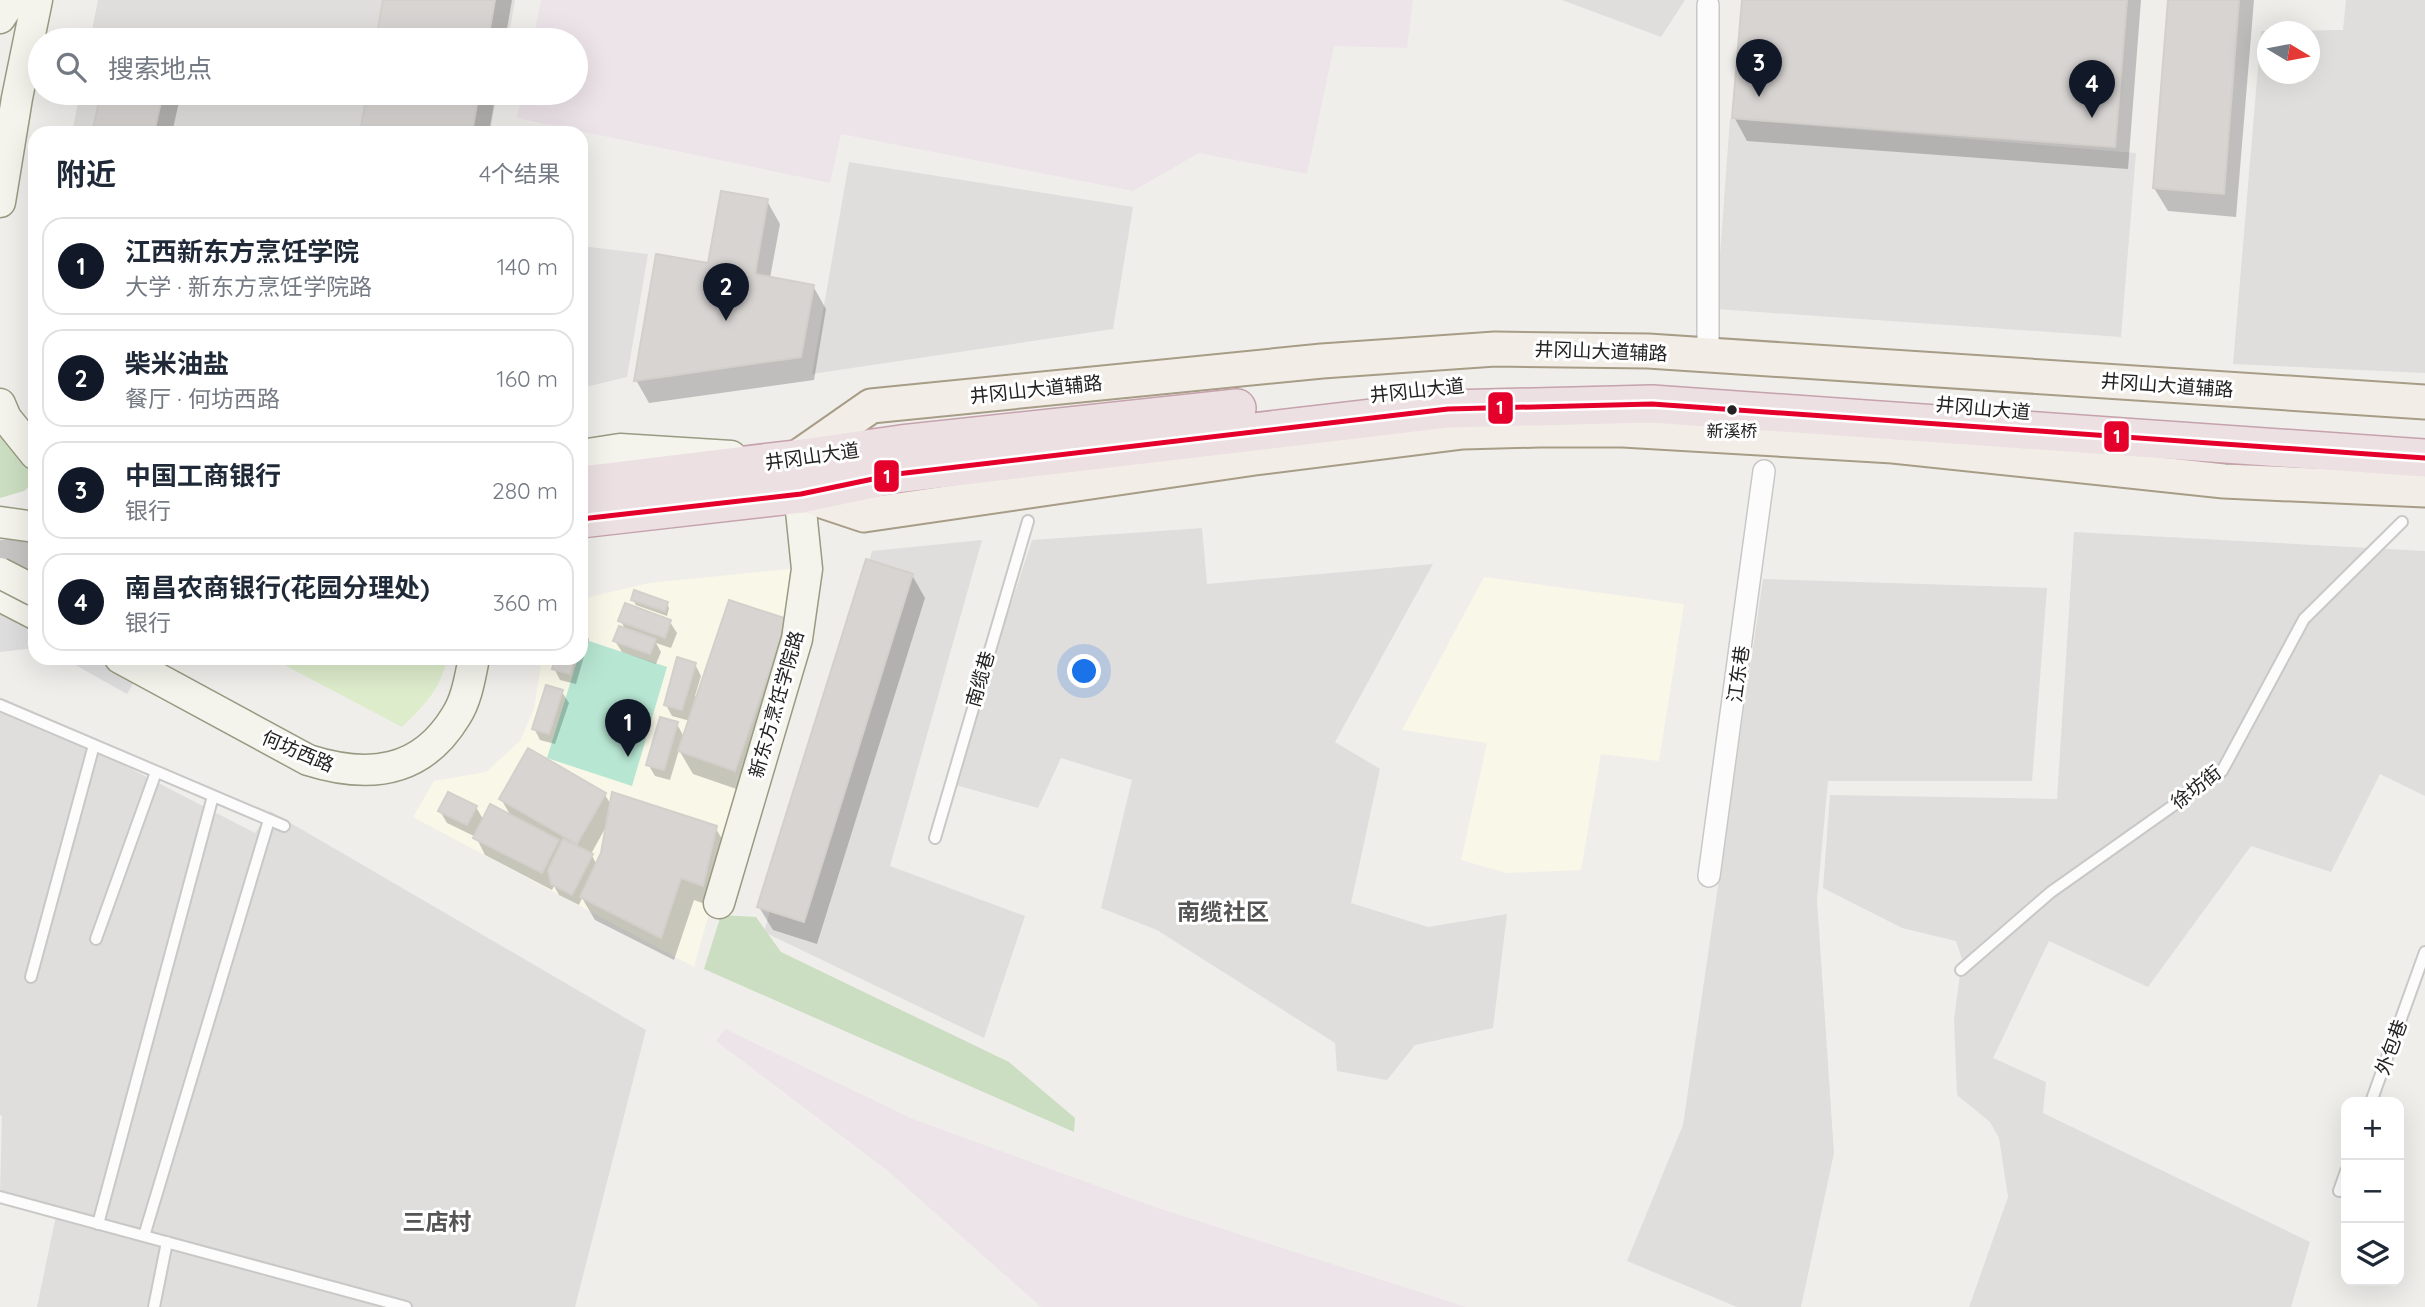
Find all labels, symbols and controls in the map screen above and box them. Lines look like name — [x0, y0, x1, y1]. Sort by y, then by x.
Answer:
north arrow — [2257, 21, 2320, 84]
search box — [28, 28, 588, 105]
pin: 3 — [1736, 39, 1782, 97]
icon: search — [52, 48, 90, 86]
text: 搜索地点 — [108, 52, 212, 85]
pin: 4 — [2069, 60, 2115, 118]
text: 附近 — [56, 155, 116, 193]
text: 4个结果 — [479, 159, 560, 188]
text: 江西新东方烹饪学院 — [125, 235, 359, 268]
text: 1 — [77, 252, 85, 281]
text: 140 m — [497, 252, 558, 281]
pin: 2 — [703, 263, 749, 321]
text: 大学 · 新东方烹饪学院路 — [125, 272, 372, 301]
street label: 井冈山大道辅路 — [1534, 337, 1668, 365]
text: 柴米油盐 — [125, 347, 229, 380]
text: 2 — [74, 364, 88, 393]
text: 160 m — [496, 364, 558, 393]
street label: 井冈山大道辅路 — [2100, 368, 2234, 402]
street label: 井冈山大道辅路 — [969, 370, 1103, 408]
street label: 井冈山大道 — [1368, 373, 1466, 407]
text: 餐厅 · 何坊西路 — [125, 384, 280, 413]
line badge: 1 — [1487, 391, 1514, 425]
street label: 井冈山大道 — [1935, 392, 2031, 424]
text: 1 — [1496, 395, 1504, 419]
marker: 新溪桥 — [1725, 403, 1739, 417]
place label: 新溪桥 — [1707, 420, 1758, 441]
line badge: 1 — [2103, 420, 2130, 453]
text: 1 — [2113, 424, 2121, 448]
street label: 井冈山大道 — [763, 438, 861, 474]
text: 中国工商银行 — [125, 459, 281, 492]
line badge: 1 — [873, 459, 900, 493]
text: 1 — [883, 464, 891, 488]
text: 3 — [75, 476, 87, 505]
text: 280 m — [492, 476, 558, 505]
text: 银行 — [125, 496, 171, 525]
text: 南昌农商银行(花园分理处) — [125, 571, 430, 604]
text: 4 — [74, 588, 88, 617]
text: 360 m — [493, 588, 558, 617]
text: 银行 — [125, 608, 171, 637]
street label: 新东方烹饪学院路 — [744, 628, 808, 780]
street label: 江东巷 — [1722, 644, 1754, 704]
street label: 南缆巷 — [961, 648, 999, 710]
your location — [1067, 654, 1101, 688]
pin: 1 — [605, 699, 651, 757]
street label: 何坊西路 — [258, 725, 338, 777]
street label: 徐坊街 — [2166, 760, 2226, 814]
district label: 南缆社区 — [1177, 897, 1269, 926]
street label: 外包巷 — [2370, 1016, 2412, 1078]
map controls — [2341, 1097, 2404, 1286]
button: + — [2341, 1097, 2404, 1160]
button: − — [2341, 1160, 2404, 1223]
district label: 三店村 — [403, 1207, 472, 1236]
button: layers — [2341, 1223, 2404, 1286]

